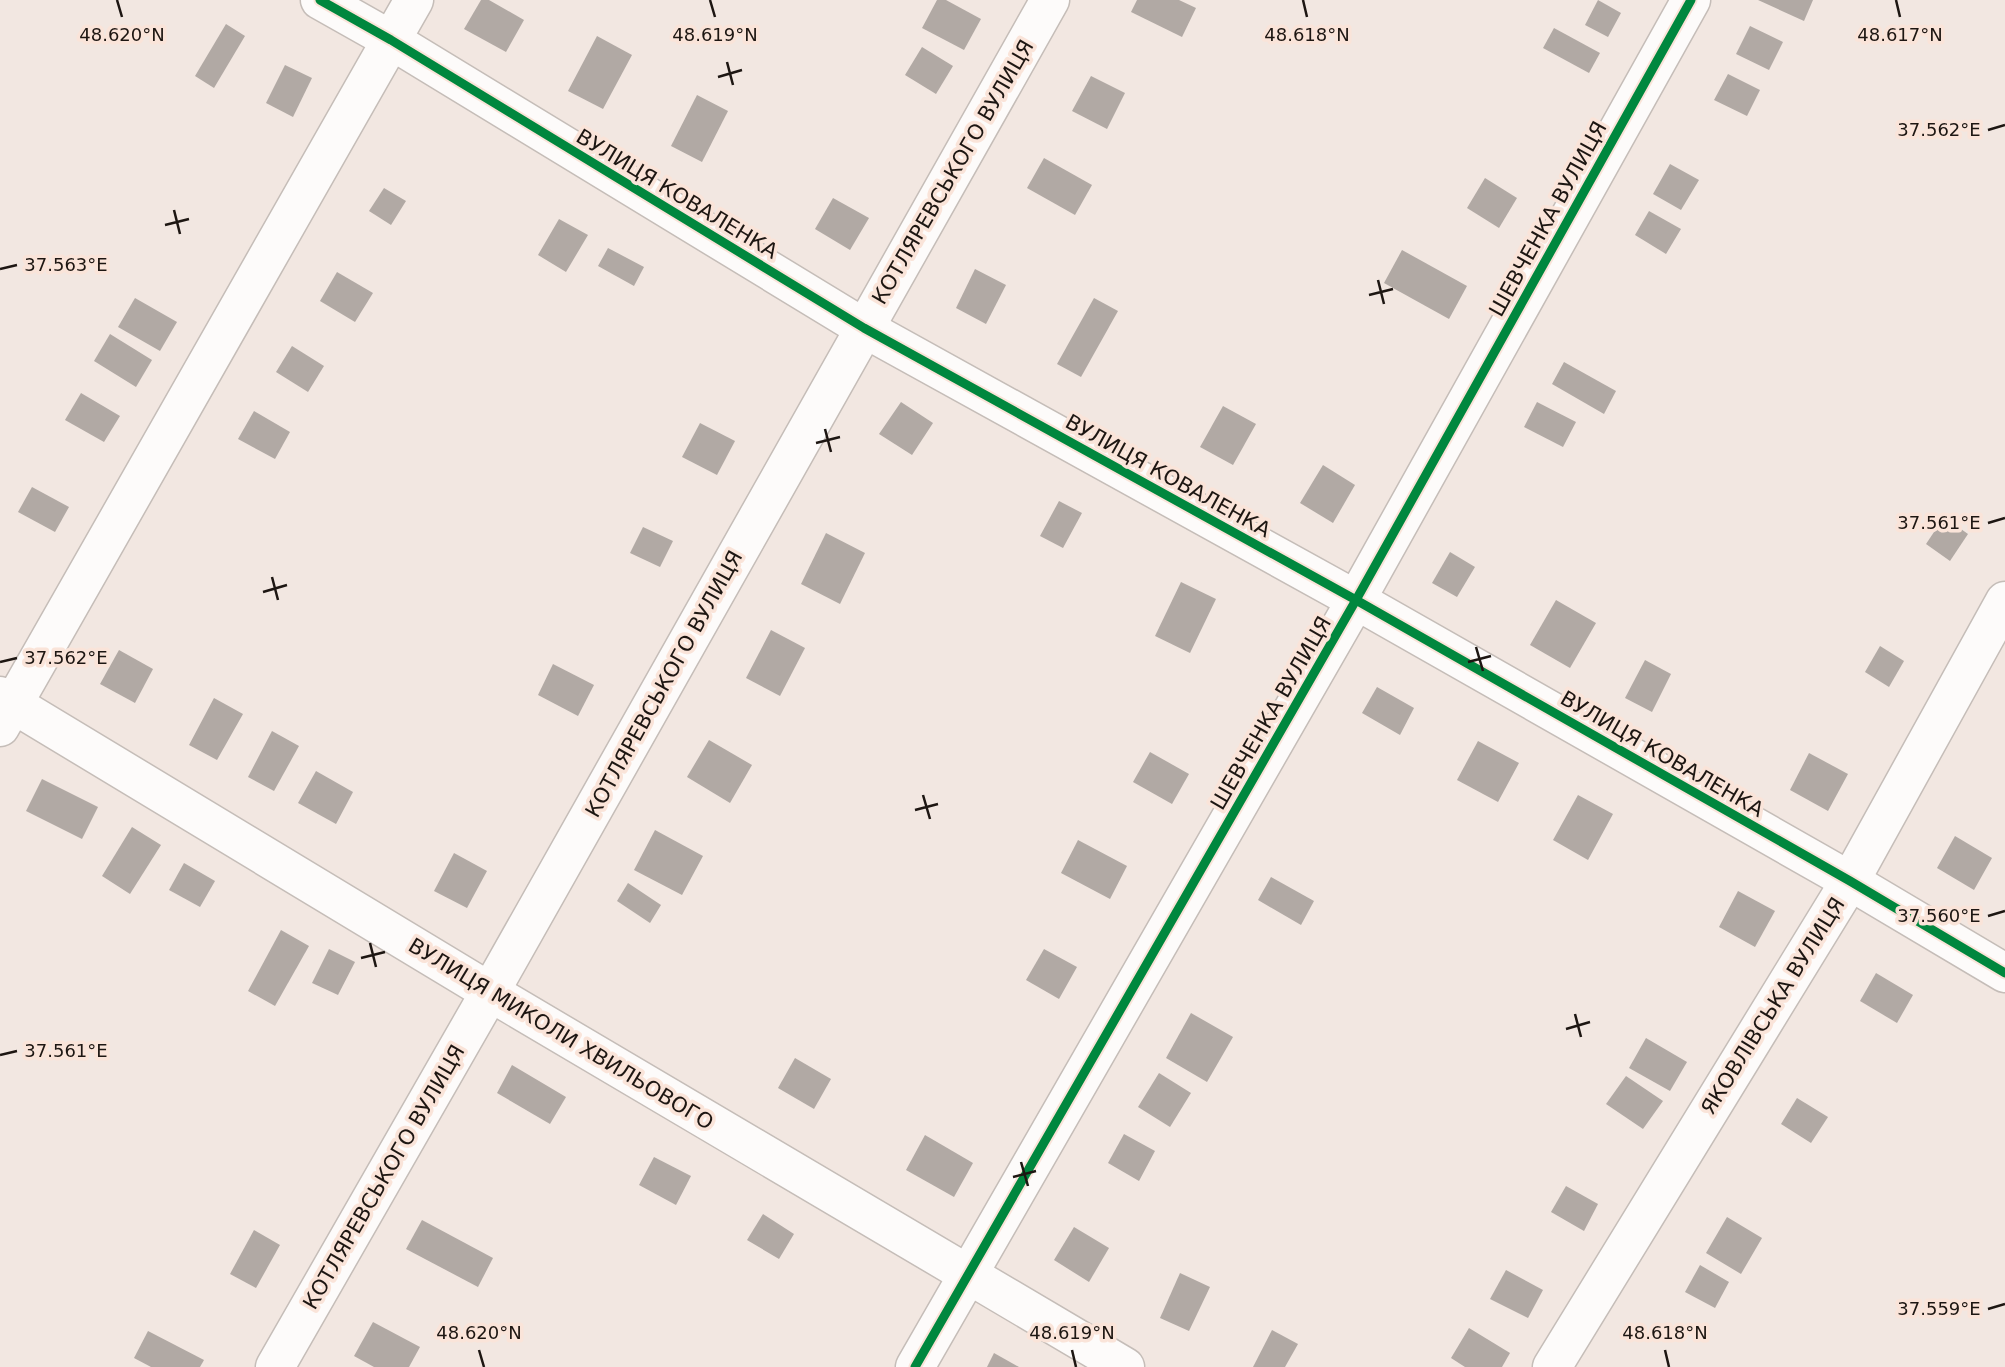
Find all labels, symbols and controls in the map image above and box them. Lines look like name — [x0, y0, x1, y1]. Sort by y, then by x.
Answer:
text: 48.620°N — [79, 24, 165, 45]
text: 48.619°N — [672, 24, 758, 45]
text: 48.618°N — [1264, 24, 1350, 45]
text: 48.617°N — [1857, 24, 1943, 45]
street label: КОТЛЯРЕВСЬКОГО ВУЛИЦЯ — [867, 36, 1039, 308]
street label: ШЕВЧЕНКА ВУЛИЦЯ — [1484, 117, 1612, 321]
text: 37.562°E — [1897, 119, 1981, 140]
street label: ВУЛИЦЯ КОВАЛЕНКА — [572, 124, 783, 264]
text: 37.563°E — [24, 254, 108, 275]
street label: ВУЛИЦЯ КОВАЛЕНКА — [1061, 410, 1275, 543]
text: 37.561°E — [1897, 512, 1981, 533]
street label: КОТЛЯРЕВСЬКОГО ВУЛИЦЯ — [581, 547, 747, 821]
street label: ШЕВЧЕНКА ВУЛИЦЯ — [1206, 612, 1336, 814]
text: 37.562°E — [24, 647, 108, 668]
street label: ВУЛИЦЯ КОВАЛЕНКА — [1556, 686, 1768, 822]
street label: ЯКОВЛІВСЬКА ВУЛИЦЯ — [1696, 893, 1850, 1119]
text: 37.560°E — [1897, 905, 1981, 926]
street label: ВУЛИЦЯ МИКОЛИ ХВИЛЬОВОГО — [404, 933, 718, 1135]
text: 37.561°E — [24, 1040, 108, 1061]
street label: КОТЛЯРЕВСЬКОГО ВУЛИЦЯ — [298, 1041, 470, 1313]
text: 37.559°E — [1897, 1298, 1981, 1319]
text: 48.620°N — [436, 1322, 522, 1343]
text: 48.619°N — [1029, 1322, 1115, 1343]
text: 48.618°N — [1622, 1322, 1708, 1343]

